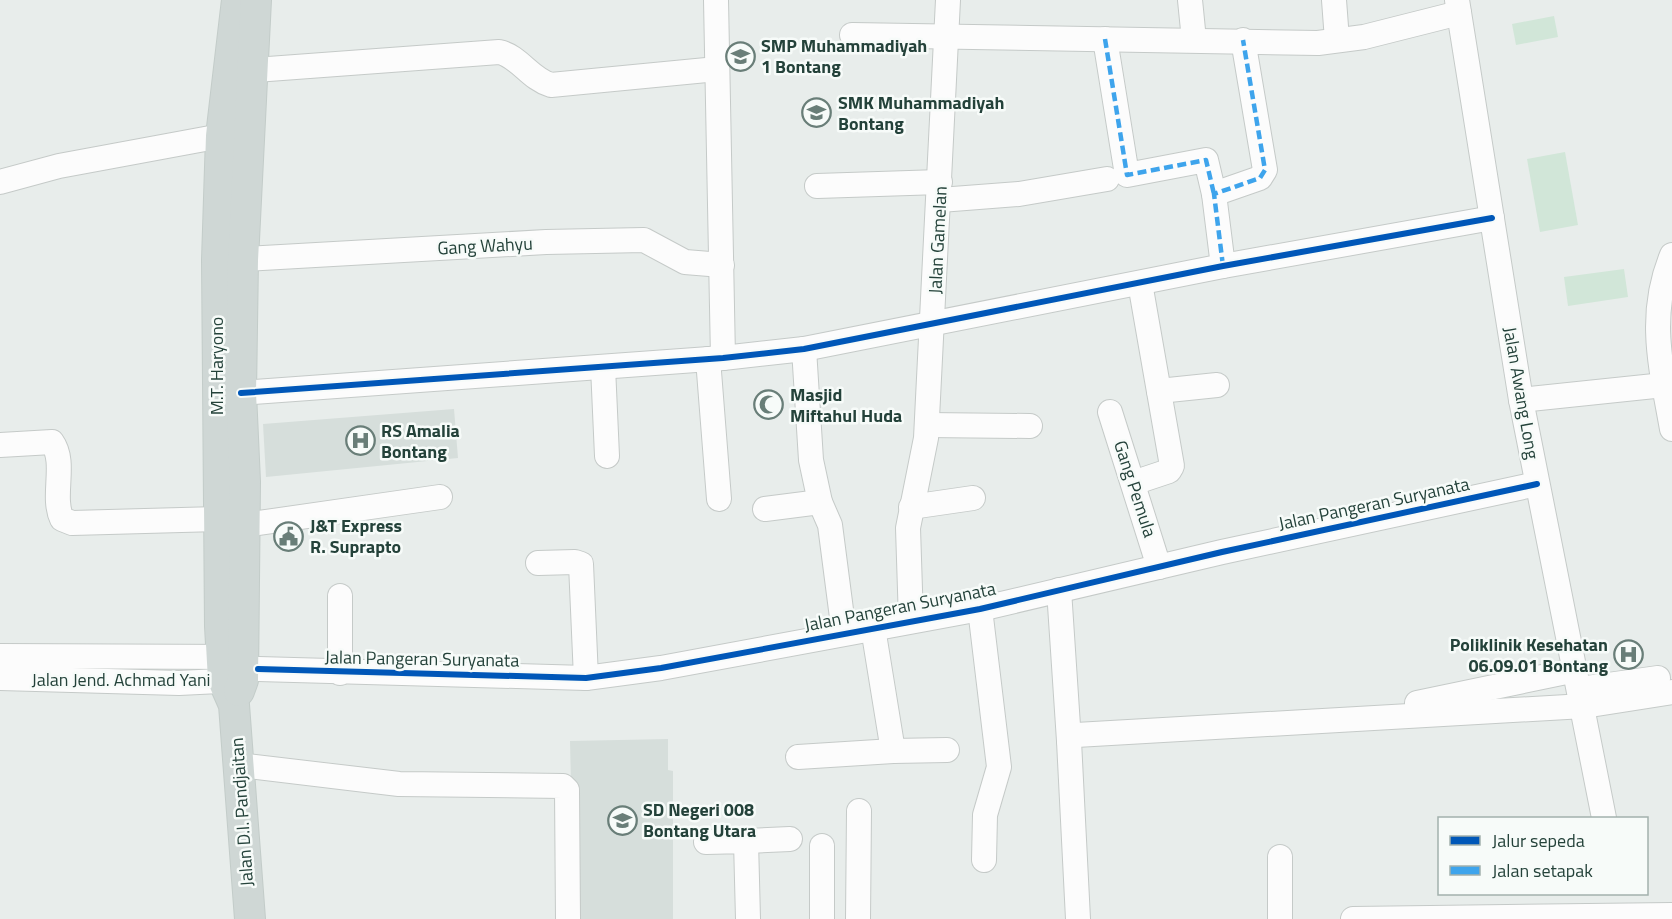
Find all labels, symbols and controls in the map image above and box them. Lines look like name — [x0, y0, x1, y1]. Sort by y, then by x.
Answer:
place label: SMP Muhammadiyah 1 Bontang — [761, 32, 927, 80]
school or university icon: SMP Muhammadiyah 1 Bontang — [724, 40, 756, 72]
place label: SMK Muhammadiyah Bontang — [838, 89, 1004, 137]
school or university icon: SMK Muhammadiyah Bontang — [801, 97, 833, 129]
street label: Jalan Gamelan — [921, 185, 954, 295]
street label: Gang Wahyu — [437, 230, 533, 261]
street label: M.T. Haryono — [203, 317, 230, 415]
street label: Jalan Awang Long — [1497, 325, 1546, 461]
place label: Masjid Miftahul Huda — [790, 381, 902, 429]
mosque icon: Masjid Miftahul Huda — [753, 389, 785, 421]
place label: RS Amalia Bontang — [381, 417, 460, 465]
hospital icon: RS Amalia Bontang — [344, 425, 376, 457]
street label: Gang Pemula — [1107, 437, 1164, 541]
street label: Jalan Pangeran Suryanata — [1276, 470, 1472, 537]
place label: J&T Express R. Suprapto — [310, 512, 402, 560]
public building icon: J&T Express R. Suprapto — [273, 520, 305, 552]
street label: Jalan Pangeran Suryanata — [802, 575, 998, 638]
place label: Poliklinik Kesehatan 06.09.01 Bontang — [1450, 631, 1608, 679]
hospital icon: Poliklinik Kesehatan 06.09.01 Bontang — [1613, 639, 1645, 671]
street label: Jalan Pangeran Suryanata — [324, 643, 520, 674]
street label: Jalan Jend. Achmad Yani — [31, 666, 211, 693]
street label: Jalan D.I. Pandjaitan — [223, 737, 260, 887]
place label: SD Negeri 008 Bontang Utara — [643, 796, 756, 844]
school or university icon: SD Negeri 008 Bontang Utara — [606, 804, 638, 836]
legend — [1438, 817, 1648, 895]
text: Jalur sepeda — [1492, 827, 1585, 854]
text: Jalan setapak — [1492, 857, 1593, 884]

